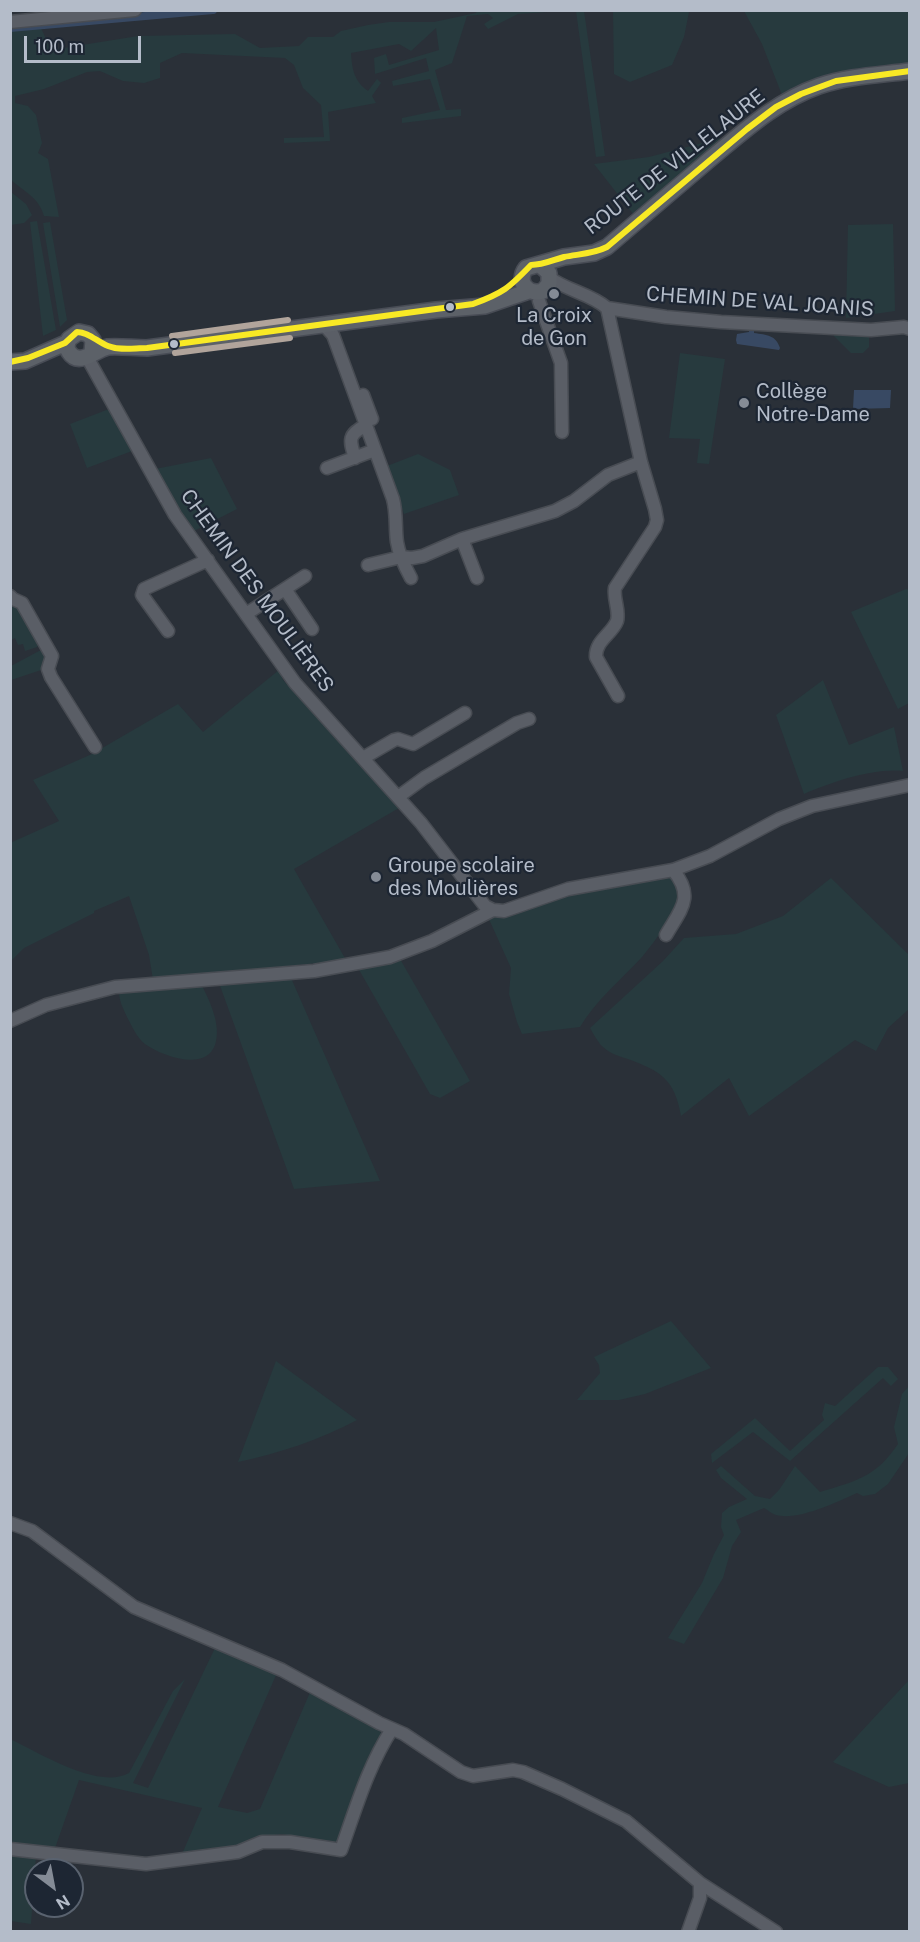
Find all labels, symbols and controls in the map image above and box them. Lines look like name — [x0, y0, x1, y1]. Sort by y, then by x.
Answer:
scale bar — [27, 24, 144, 62]
text: 100 m — [35, 36, 84, 57]
street label: ROUTE DE VILLELAURE — [580, 84, 770, 240]
street label: CHEMIN DE VAL JOANIS — [645, 282, 875, 322]
marker: La Croix de Gon — [547, 287, 561, 301]
unlabelled marker — [444, 301, 456, 313]
place label: La Croix de Gon — [516, 304, 592, 351]
unlabelled marker — [168, 338, 180, 350]
place label: Collège Notre-Dame — [756, 380, 870, 427]
marker: Collège Notre-Dame — [737, 396, 751, 410]
street label: CHEMIN DES MOULIÈRES — [175, 485, 339, 697]
place label: Groupe scolaire des Moulières — [388, 854, 535, 901]
marker: Groupe scolaire des Moulières — [369, 870, 383, 884]
north arrow — [24, 1858, 84, 1918]
text: N — [52, 1891, 73, 1913]

